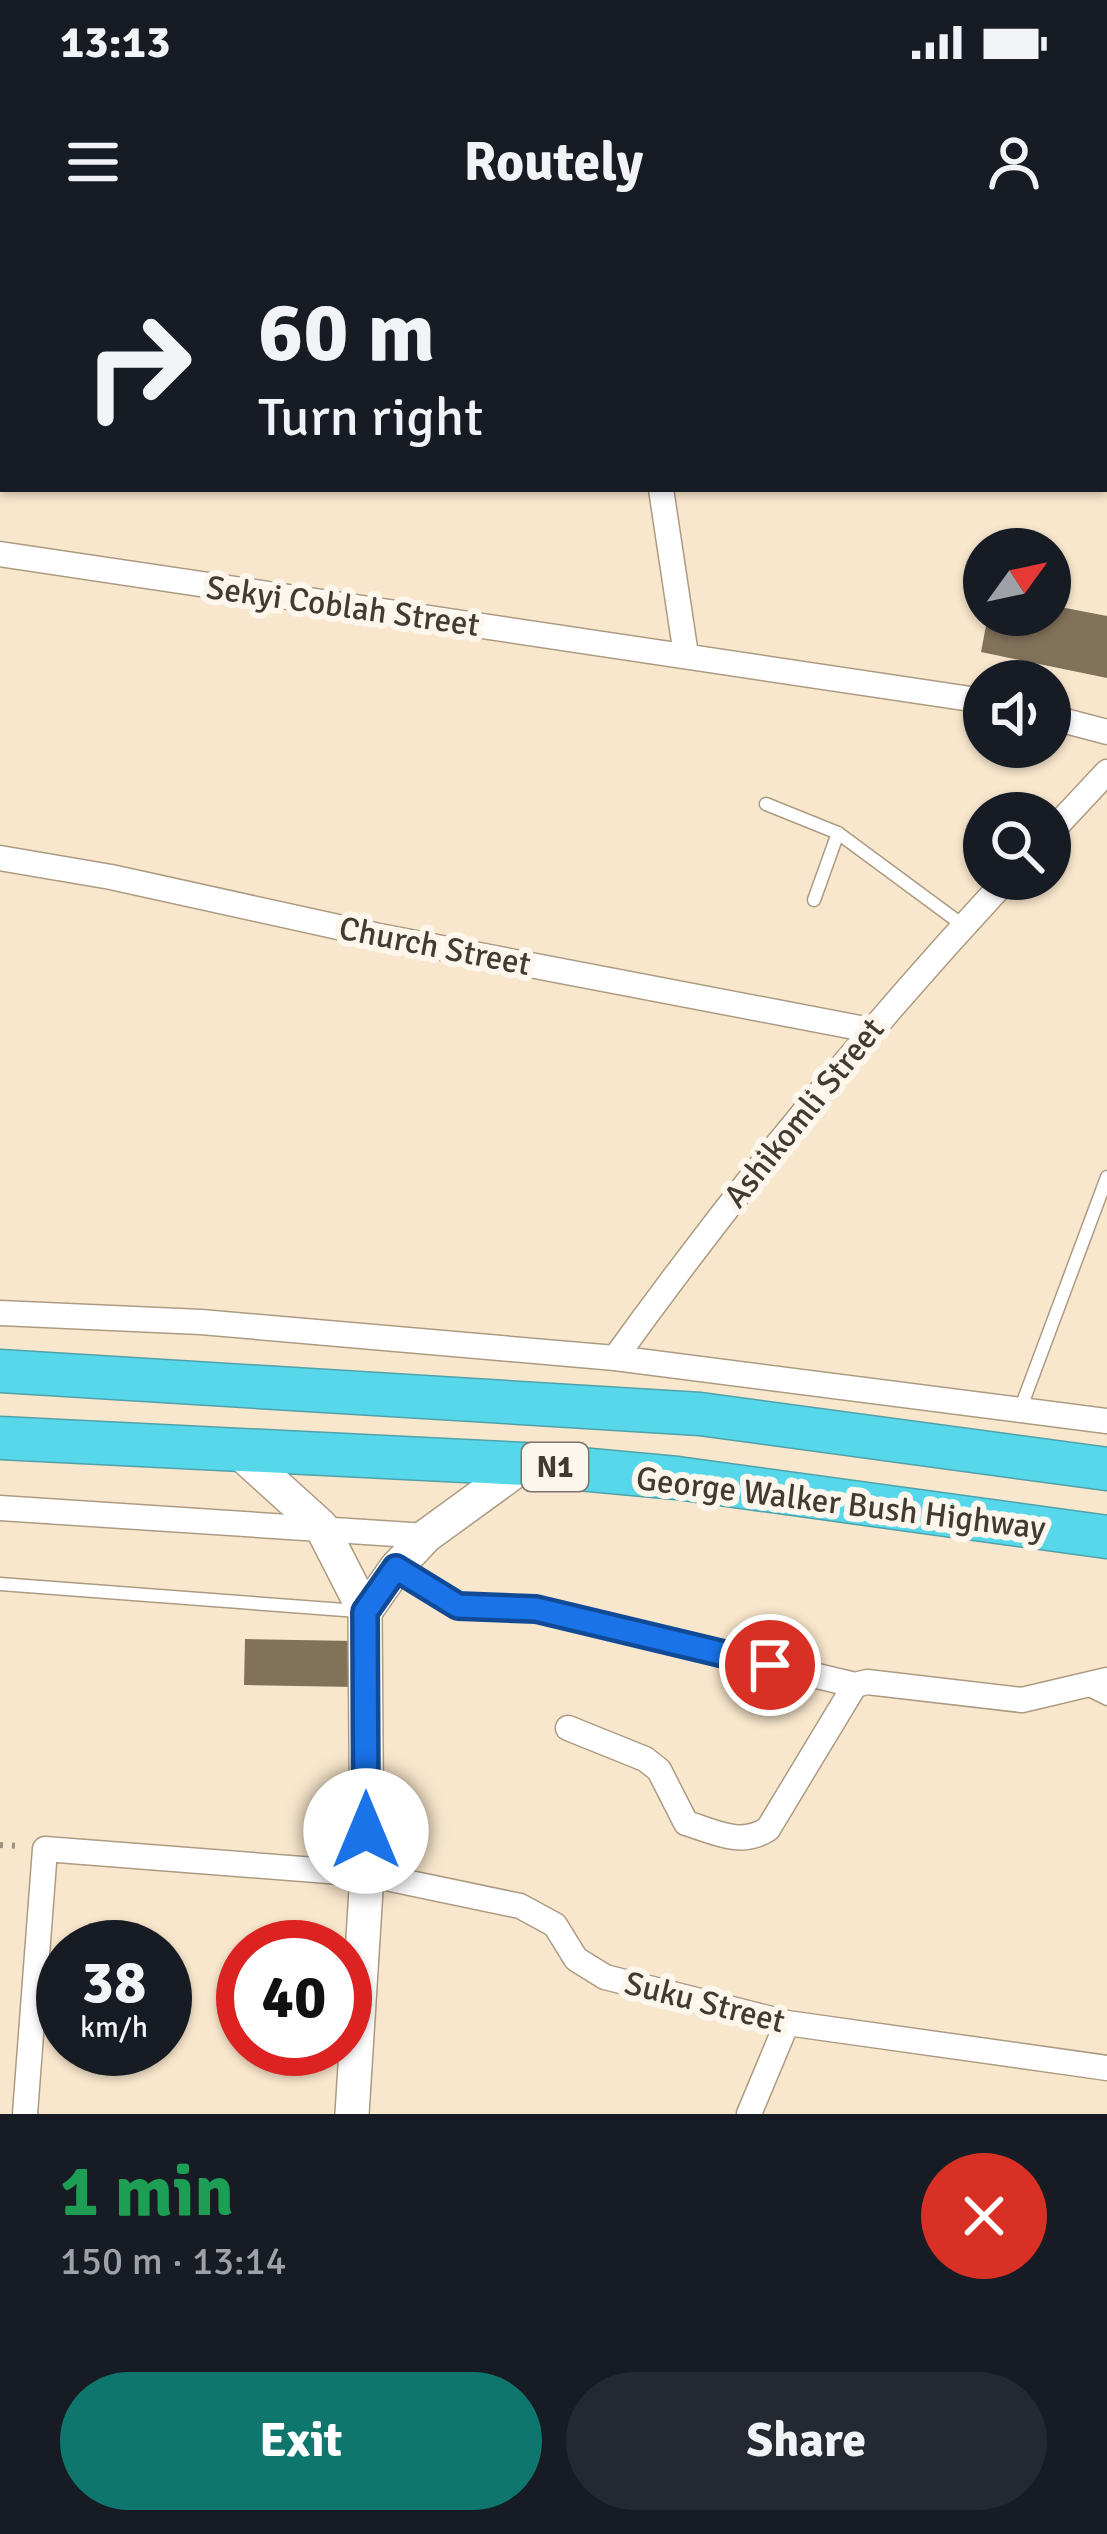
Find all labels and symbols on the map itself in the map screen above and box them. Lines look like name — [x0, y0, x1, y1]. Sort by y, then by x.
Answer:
north arrow — [963, 528, 1071, 636]
street label: Sekyi Coblah Street — [204, 567, 482, 646]
street label: Church Street — [335, 908, 534, 985]
street label: Ashikomli Street — [715, 1010, 893, 1216]
road number: N1 — [522, 1443, 588, 1491]
street label: George Walker Bush Highway — [634, 1458, 1048, 1549]
pin — [719, 1614, 821, 1716]
position arrow — [303, 1768, 429, 1894]
speed limit sign: 40 — [216, 1920, 372, 2076]
street label: Suku Street — [620, 1963, 789, 2042]

